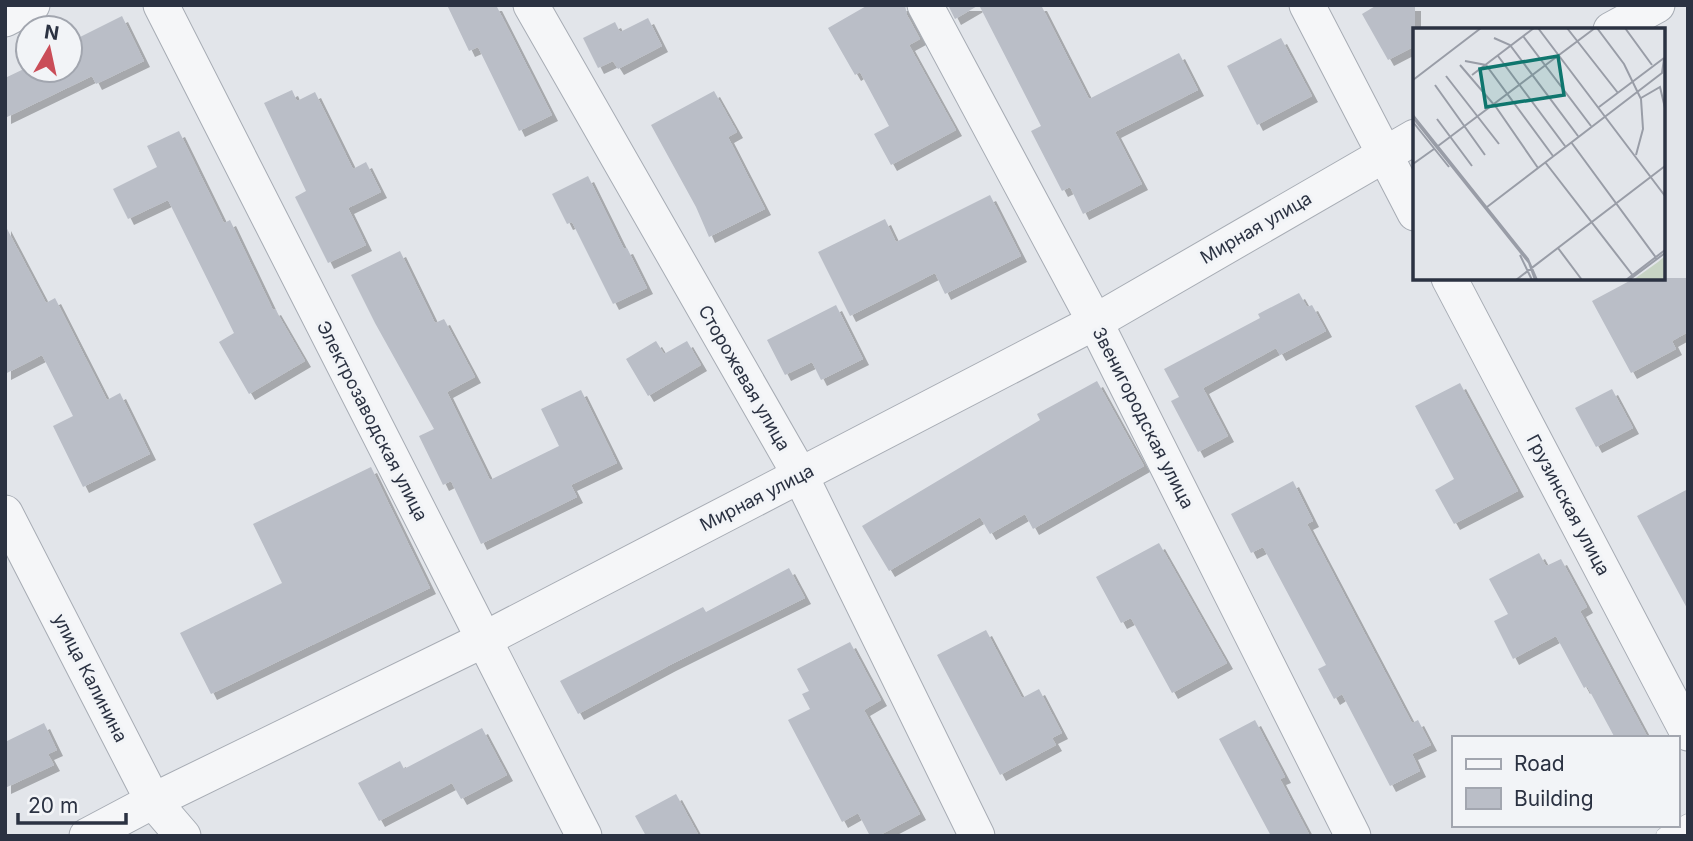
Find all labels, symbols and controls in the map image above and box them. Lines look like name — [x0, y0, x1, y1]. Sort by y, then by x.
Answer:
north arrow — [14, 14, 84, 84]
text: N — [43, 20, 61, 45]
inset map — [1413, 28, 1665, 280]
street label: Мирная улица — [1196, 187, 1315, 268]
street label: Сторожевая улица — [694, 301, 795, 454]
street label: Электрозаводская улица — [313, 317, 432, 524]
street label: Звенигородская улица — [1088, 324, 1198, 512]
street label: Грузинская улица — [1522, 431, 1614, 579]
street label: Мирная улица — [696, 460, 817, 535]
street label: улица Калинина — [49, 610, 132, 746]
legend — [1452, 736, 1679, 827]
text: Road — [1514, 751, 1565, 776]
scale bar — [18, 782, 126, 826]
text: Building — [1514, 786, 1594, 811]
text: 20 m — [28, 793, 78, 818]

